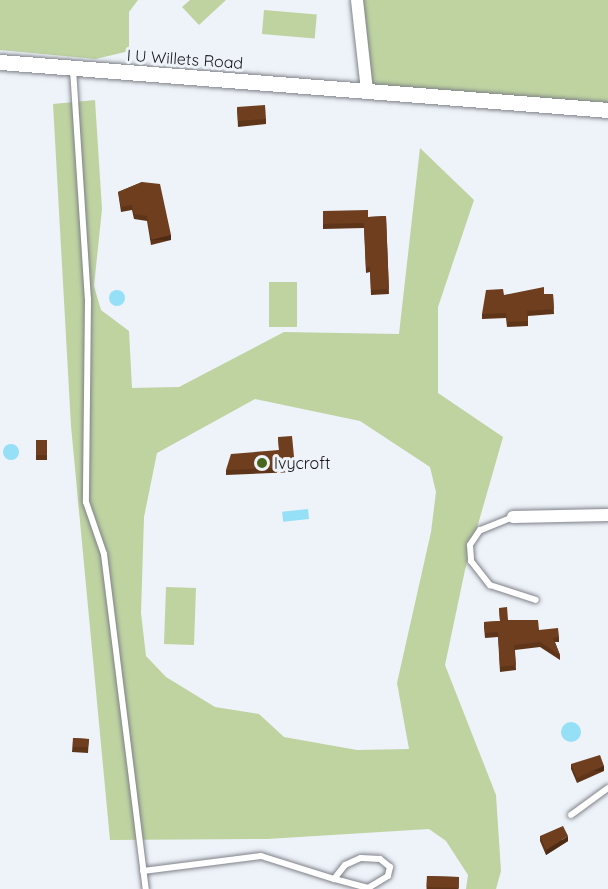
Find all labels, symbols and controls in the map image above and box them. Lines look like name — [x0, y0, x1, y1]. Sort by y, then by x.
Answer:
street label: I U Willets Road — [126, 45, 244, 73]
place label: Ivycroft — [274, 453, 330, 473]
marker: Ivycroft — [255, 456, 269, 470]

